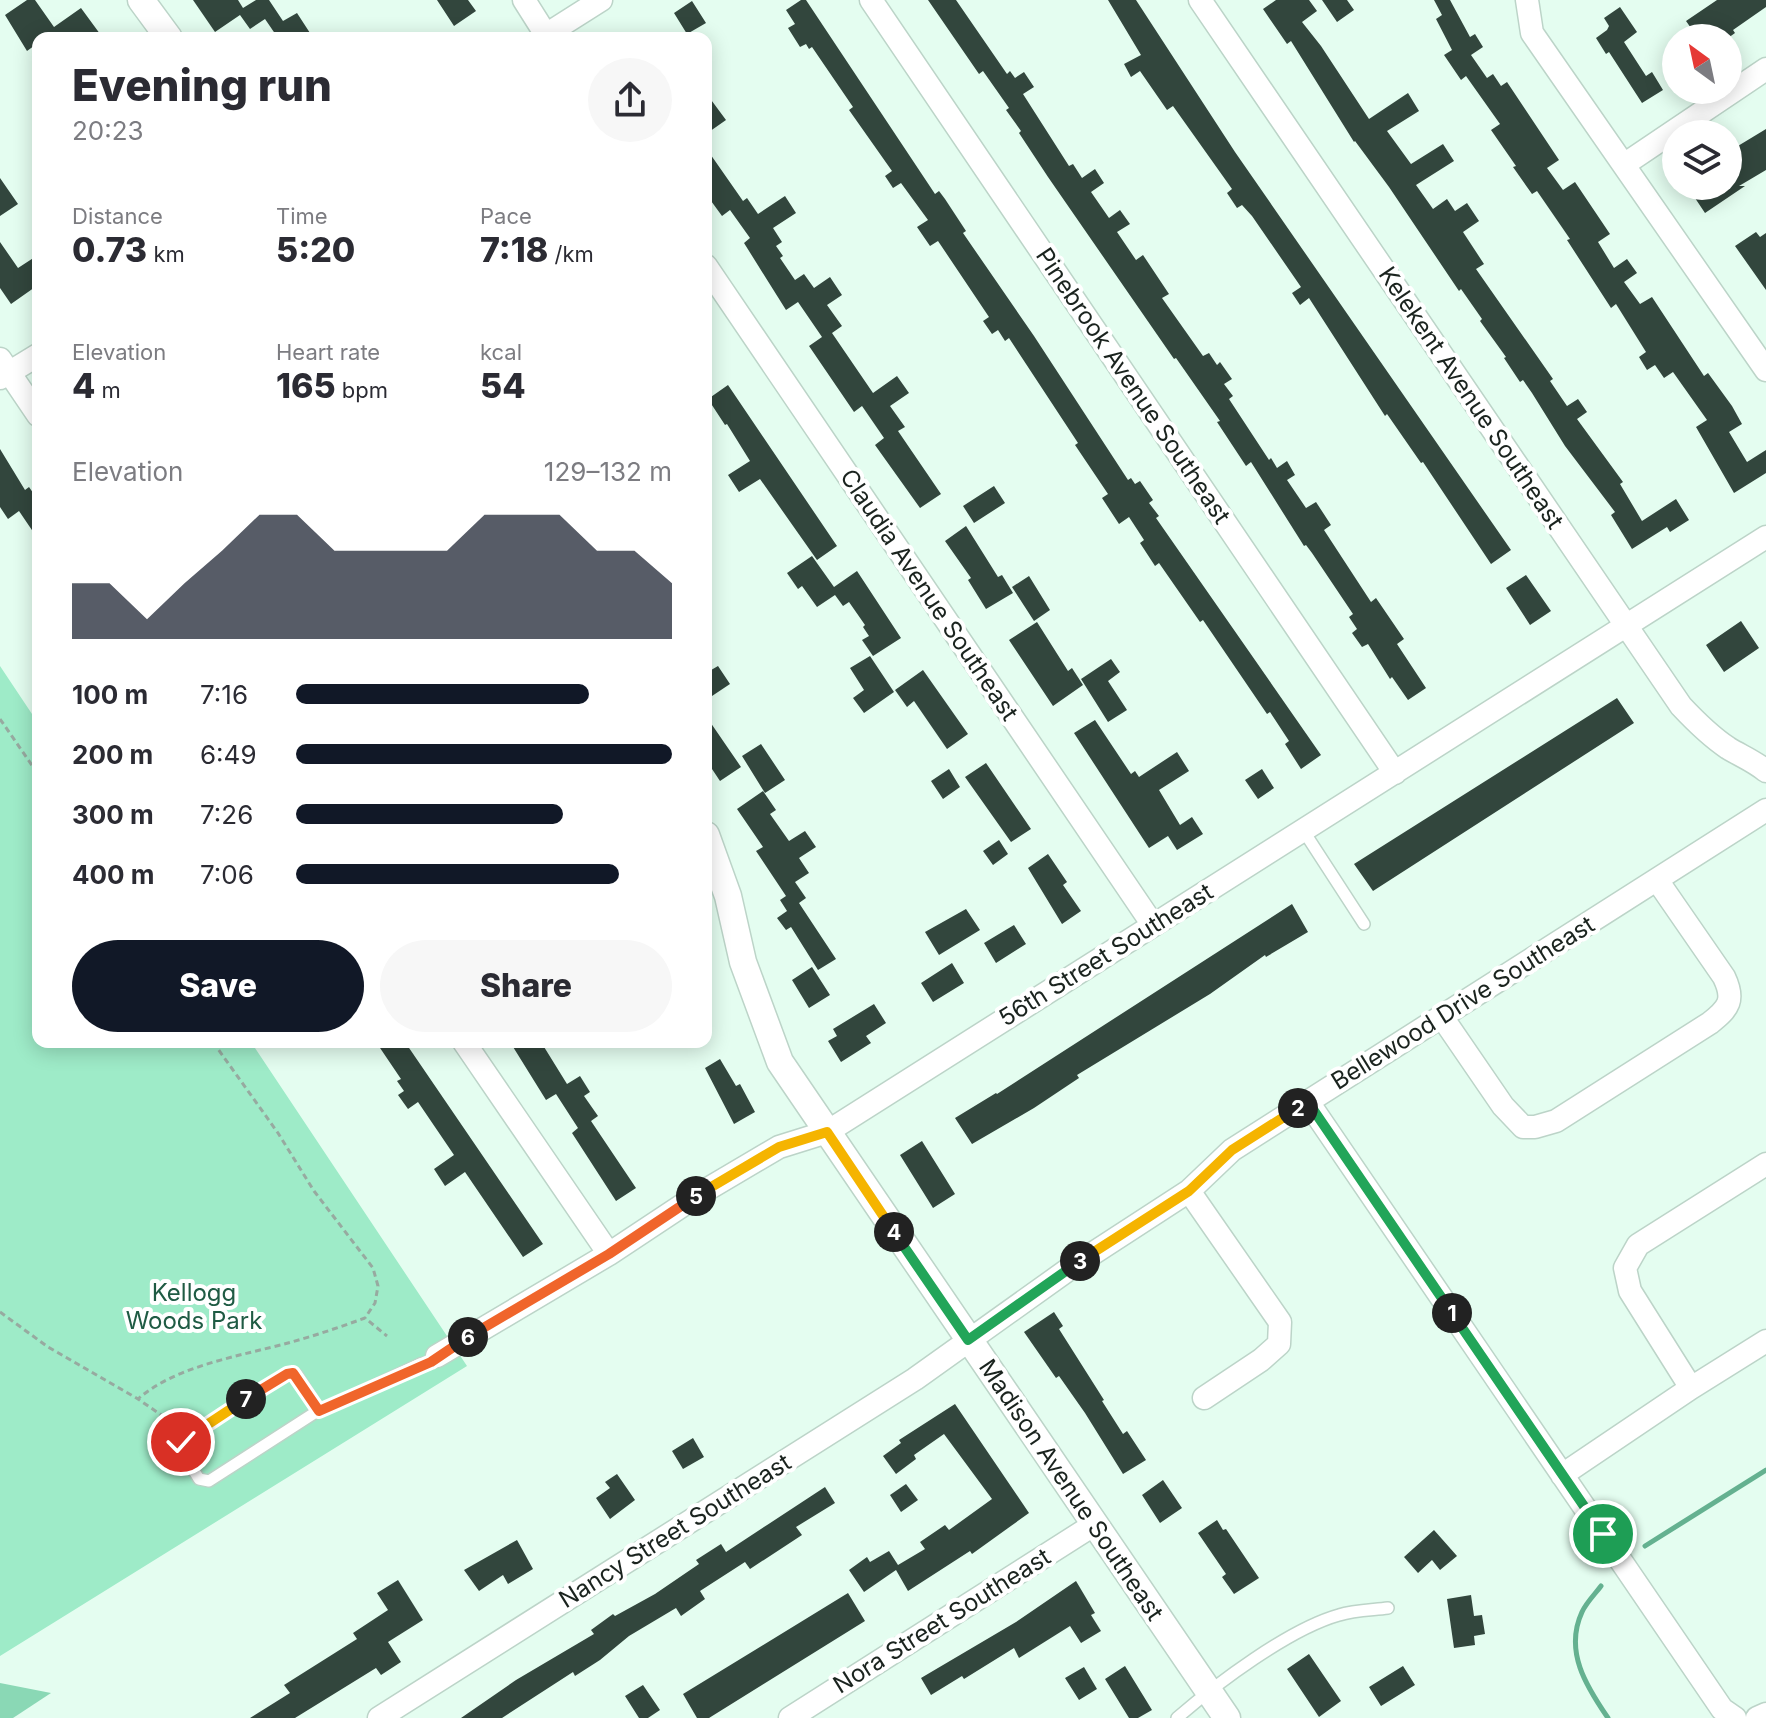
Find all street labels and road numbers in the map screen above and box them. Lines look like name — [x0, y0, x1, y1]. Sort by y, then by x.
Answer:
street label: Pinebrook Avenue Southeast — [1030, 242, 1237, 529]
street label: Kelekent Avenue Southeast — [1373, 261, 1570, 534]
street label: Claudia Avenue Southeast — [834, 463, 1025, 726]
street label: 56th Street Southeast — [993, 877, 1218, 1032]
street label: Bellewood Drive Southeast — [1326, 909, 1600, 1096]
street label: Madison Avenue Southeast — [973, 1354, 1170, 1626]
street label: Nancy Street Southeast — [553, 1447, 796, 1614]
street label: Nora Street Southeast — [828, 1542, 1056, 1699]

